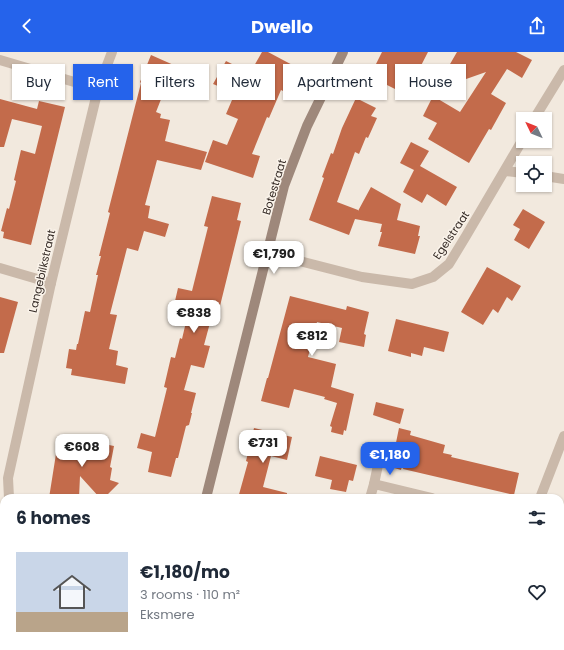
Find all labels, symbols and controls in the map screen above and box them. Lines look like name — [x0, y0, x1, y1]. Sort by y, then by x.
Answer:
text: Dwello — [251, 14, 313, 39]
icon: back — [16, 15, 38, 37]
icon: share — [526, 15, 548, 37]
chip: Buy — [12, 64, 65, 100]
chip: Rent — [73, 64, 133, 100]
chip: Filters — [141, 64, 209, 100]
chip: New — [217, 64, 275, 100]
chip: Apartment — [283, 64, 387, 100]
chip: House — [395, 64, 466, 100]
north arrow — [516, 112, 552, 148]
map controls — [516, 112, 552, 192]
button: locate — [516, 156, 552, 192]
street label: Botestraat — [258, 157, 290, 217]
street label: Egelstraat — [429, 208, 473, 262]
street label: Langebilkstraat — [25, 228, 59, 314]
pin: €1,790 — [241, 241, 307, 275]
text: €1,790 — [253, 244, 295, 263]
pin: €838 — [170, 300, 218, 334]
text: €838 — [176, 303, 212, 322]
pin: €812 — [288, 323, 336, 357]
text: €812 — [296, 326, 328, 345]
pin: €731 — [239, 430, 287, 464]
text: €731 — [248, 433, 278, 452]
pin: €608 — [58, 434, 106, 468]
text: €608 — [64, 437, 100, 456]
pin: €1,180 — [357, 442, 423, 476]
text: €1,180 — [370, 445, 410, 464]
text: 6 homes — [16, 506, 91, 530]
icon: filters — [526, 507, 548, 529]
text: €1,180/mo — [140, 560, 230, 584]
icon: home — [48, 568, 96, 616]
icon: heart — [526, 581, 548, 603]
text: 3 rooms · 110 m² — [140, 585, 240, 604]
text: Eksmere — [140, 605, 195, 624]

